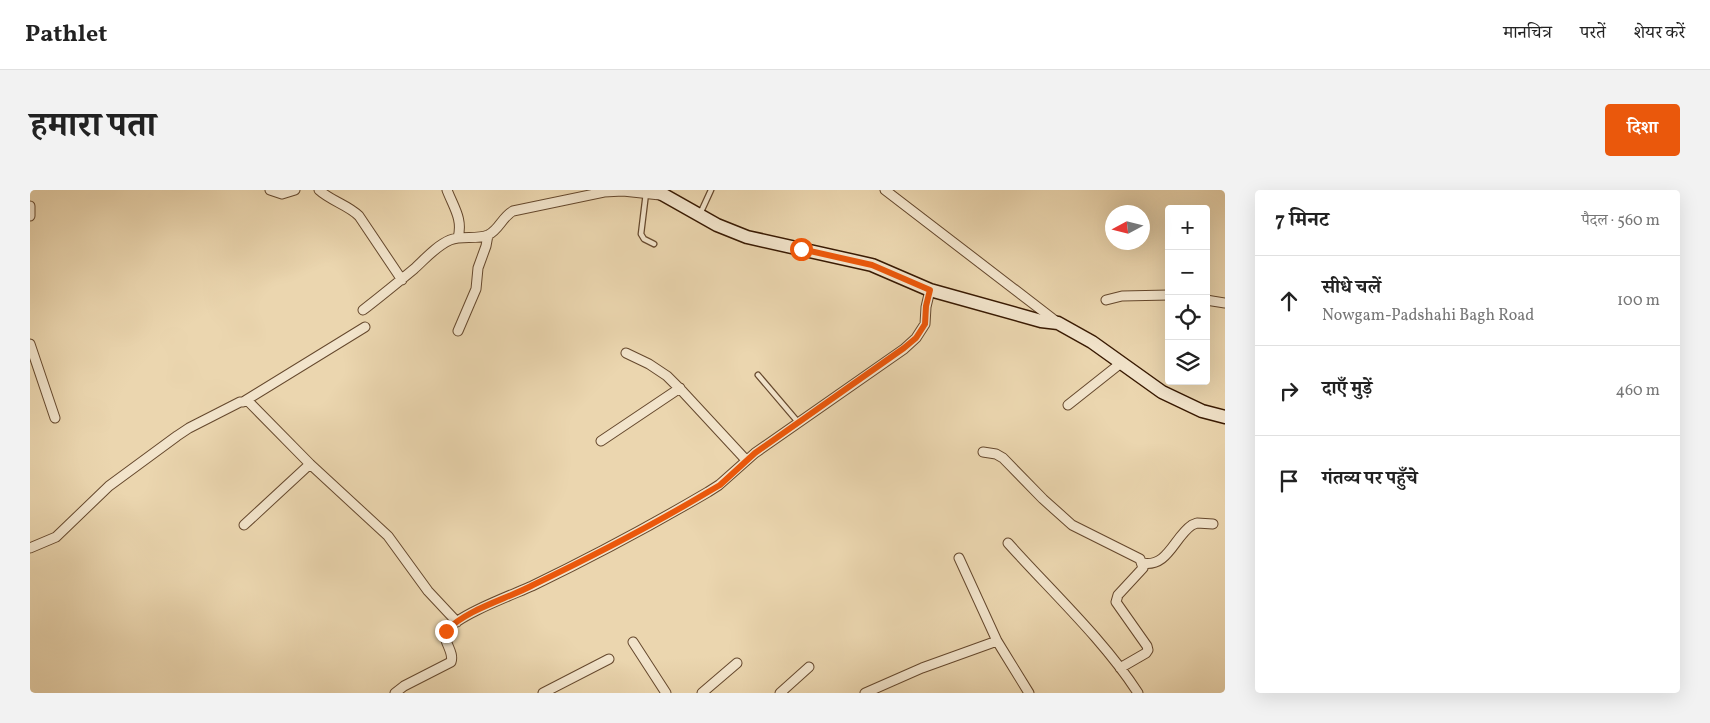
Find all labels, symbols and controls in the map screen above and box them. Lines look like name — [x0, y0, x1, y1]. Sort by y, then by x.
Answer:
text: Pathlet — [25, 18, 107, 52]
text: मानचित्र — [1503, 21, 1552, 46]
text: परतें — [1580, 21, 1606, 46]
text: शेयर करें — [1634, 21, 1685, 46]
text: हमारा पता — [30, 103, 156, 151]
button: दिशा — [1605, 104, 1680, 156]
north arrow — [1105, 205, 1150, 250]
map controls — [1165, 205, 1210, 385]
button: + — [1165, 205, 1210, 250]
text: 7 मिनट — [1275, 206, 1329, 235]
text: पैदल · 560 m — [1582, 210, 1660, 232]
route start — [790, 238, 813, 261]
button: − — [1165, 250, 1210, 295]
text: सीधे चलें — [1322, 275, 1381, 301]
icon: ahead — [1275, 287, 1303, 315]
text: 100 m — [1617, 290, 1660, 312]
button: locate — [1165, 295, 1210, 340]
text: Nowgam-Padshahi Bagh Road — [1322, 305, 1534, 327]
button: layers — [1165, 340, 1210, 385]
text: दाएँ मुड़ें — [1322, 376, 1372, 402]
icon: right — [1275, 377, 1303, 405]
text: 460 m — [1616, 380, 1660, 402]
text: गंतव्य पर पहुँचे — [1322, 466, 1417, 492]
icon: arrive — [1275, 467, 1303, 495]
route end — [435, 620, 458, 643]

